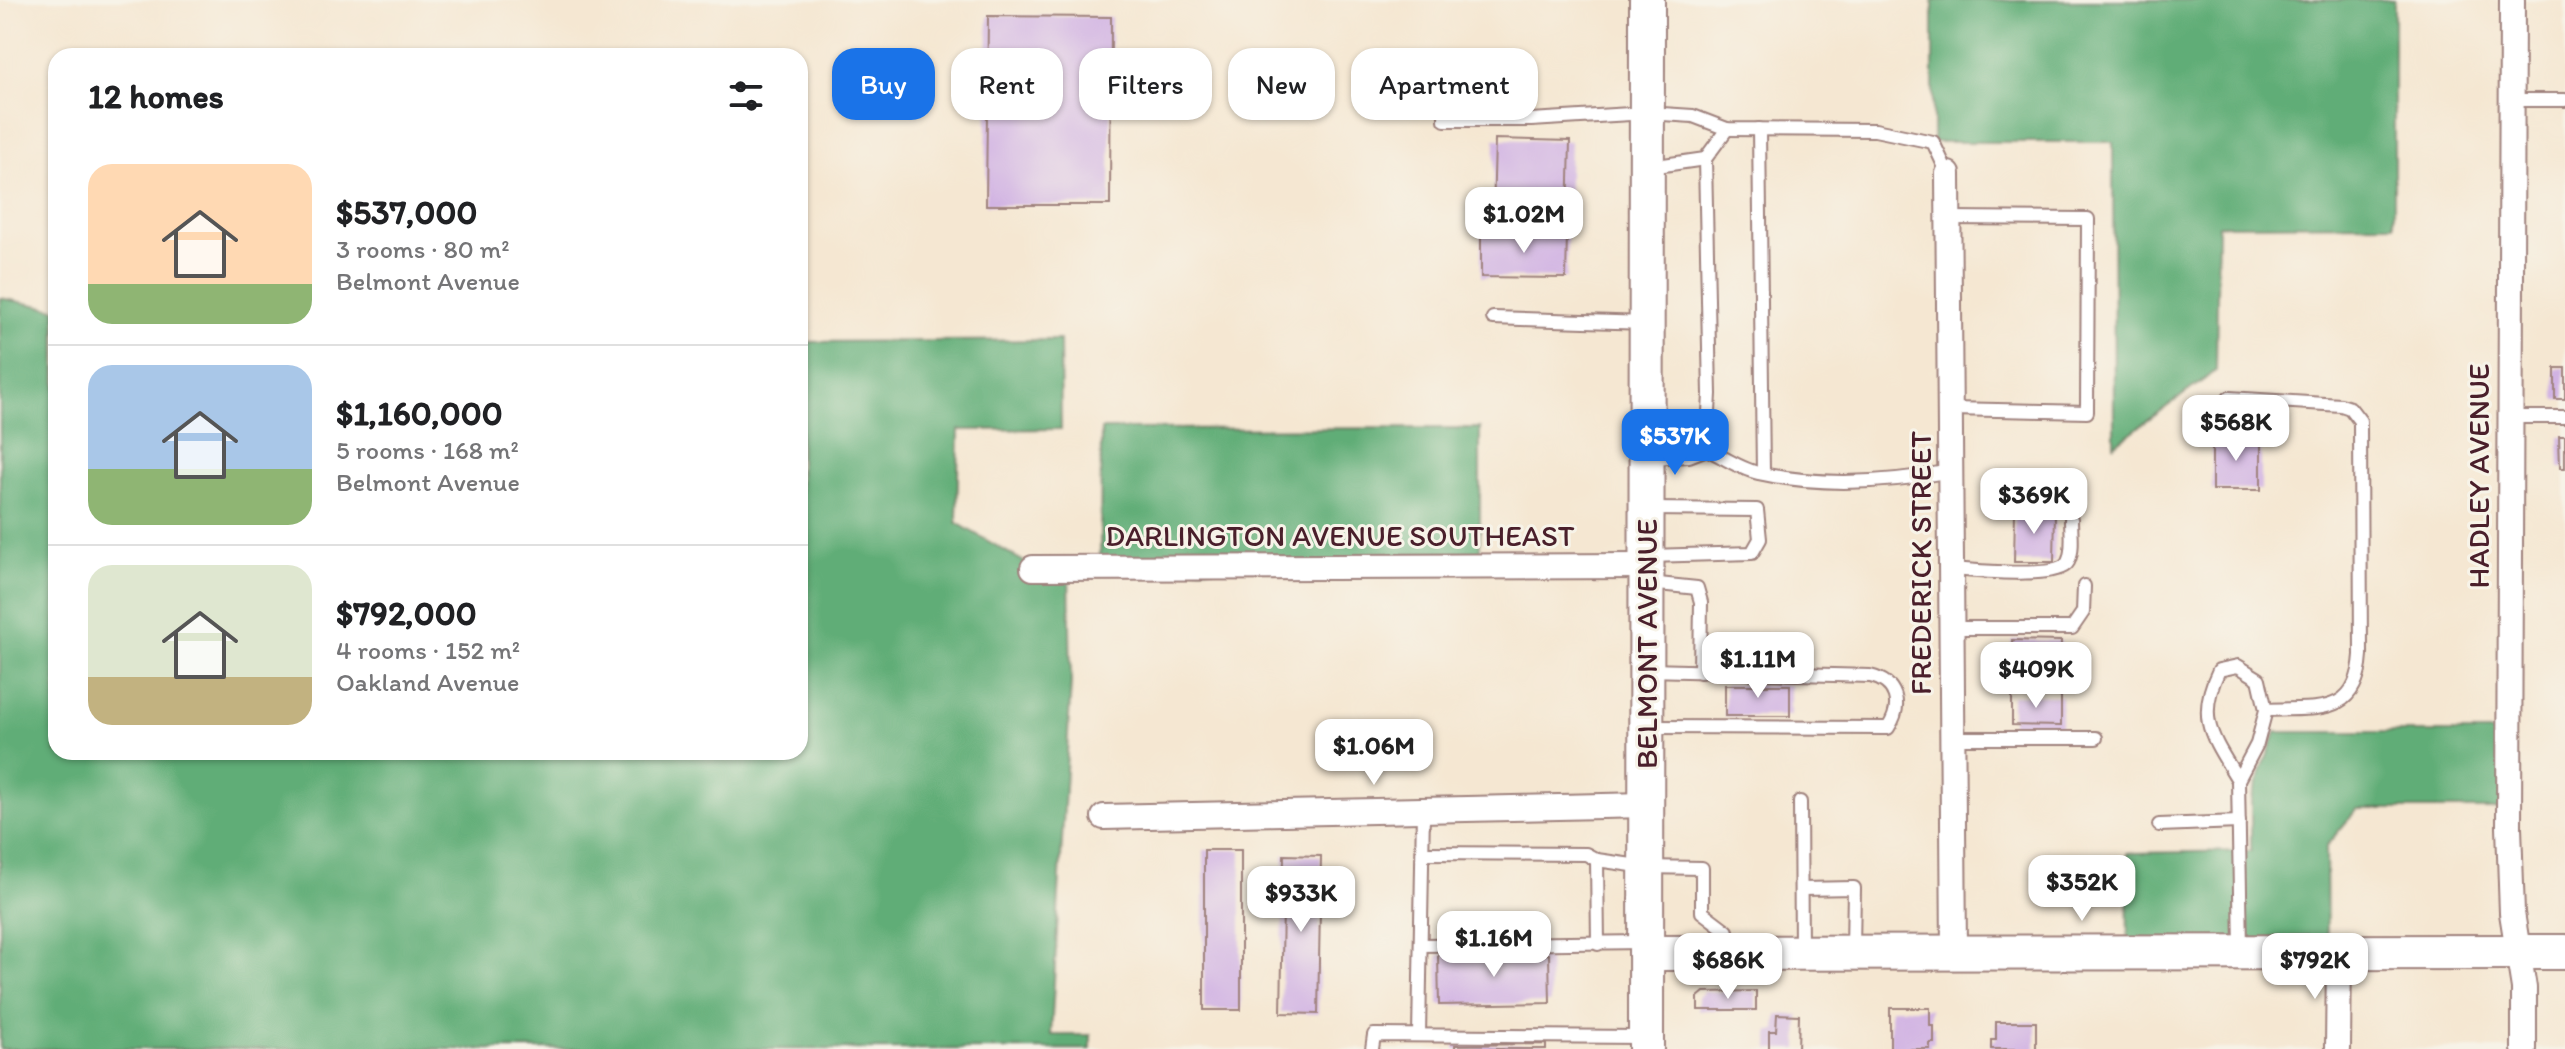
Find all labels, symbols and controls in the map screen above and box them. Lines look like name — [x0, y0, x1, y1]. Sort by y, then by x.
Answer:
chip: Buy — [832, 48, 935, 120]
chip: Rent — [951, 48, 1063, 120]
chip: Filters — [1079, 48, 1212, 120]
chip: New — [1228, 48, 1335, 120]
chip: Apartment — [1351, 48, 1538, 120]
icon: filters — [724, 74, 768, 118]
text: 12 homes — [88, 76, 224, 117]
pin: $1.02M — [1459, 187, 1589, 255]
text: $537,000 — [336, 192, 477, 233]
icon: home — [152, 196, 248, 292]
text: $1.02M — [1483, 197, 1565, 229]
text: 3 rooms · 80 m² — [336, 233, 510, 265]
text: Belmont Avenue — [336, 265, 520, 297]
street label: HADLEY AVENUE — [2460, 364, 2497, 588]
text: $1,160,000 — [336, 393, 503, 434]
pin: $568K — [2180, 395, 2292, 463]
icon: home — [152, 397, 248, 493]
text: $568K — [2200, 405, 2272, 437]
pin: $537K — [1619, 409, 1731, 477]
text: $537K — [1640, 419, 1710, 451]
street label: FREDERICK STREET — [1902, 431, 1939, 695]
text: 5 rooms · 168 m² — [336, 434, 519, 466]
text: Belmont Avenue — [336, 466, 520, 498]
pin: $369K — [1978, 468, 2090, 536]
text: $369K — [1998, 478, 2070, 510]
street label: DARLINGTON AVENUE SOUTHEAST — [1105, 517, 1575, 554]
street label: BELMONT AVENUE — [1628, 519, 1665, 769]
text: $792,000 — [336, 593, 477, 634]
icon: home — [152, 597, 248, 693]
pin: $1.11M — [1693, 632, 1823, 700]
text: 4 rooms · 152 m² — [336, 634, 520, 666]
text: $1.11M — [1720, 642, 1796, 674]
pin: $409K — [1980, 642, 2092, 710]
text: $409K — [1998, 652, 2074, 684]
text: Oakland Avenue — [336, 666, 519, 698]
pin: $1.06M — [1309, 719, 1439, 787]
text: $1.06M — [1333, 729, 1415, 761]
pin: $352K — [2026, 855, 2138, 923]
text: $352K — [2046, 865, 2118, 897]
pin: $933K — [1245, 866, 1357, 934]
text: $933K — [1265, 876, 1337, 908]
pin: $1.16M — [1429, 911, 1559, 979]
text: $1.16M — [1455, 921, 1533, 953]
pin: $686K — [1672, 933, 1784, 1001]
pin: $792K — [2259, 933, 2371, 1001]
text: $686K — [1692, 943, 1764, 975]
text: $792K — [2280, 943, 2350, 975]

